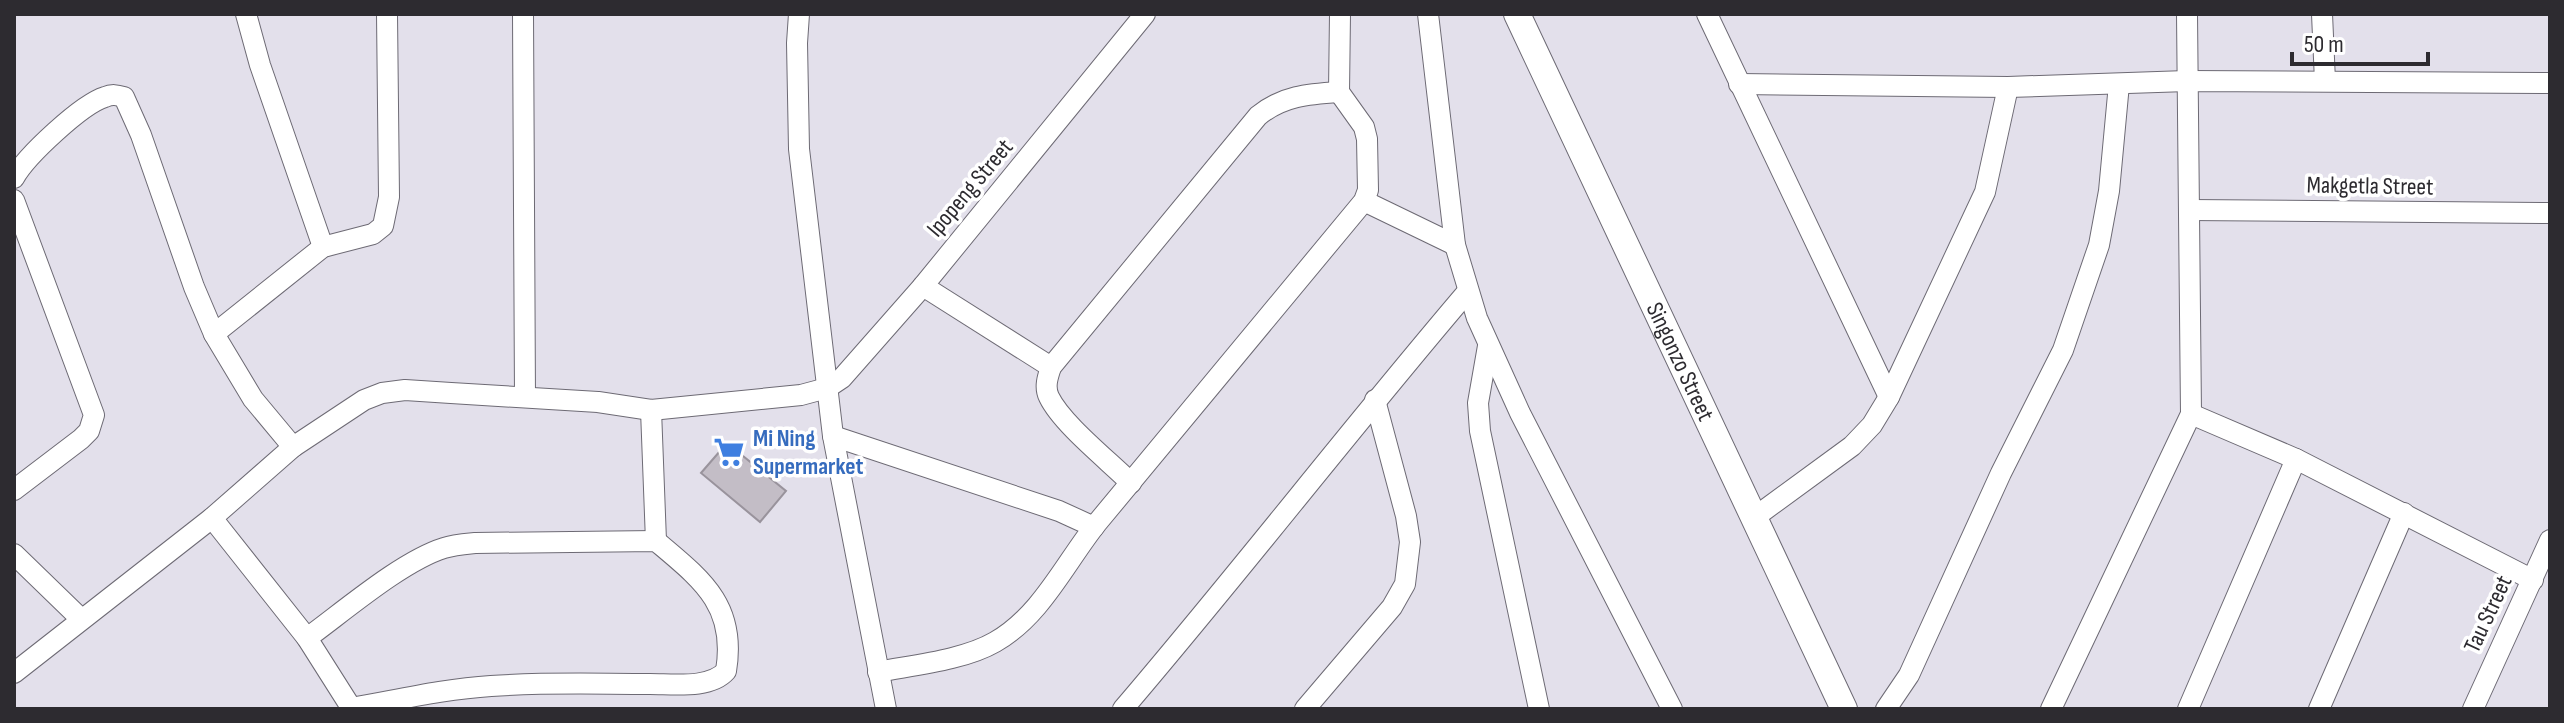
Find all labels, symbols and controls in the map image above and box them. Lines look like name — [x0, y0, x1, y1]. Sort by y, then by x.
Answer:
scale bar — [2292, 16, 2428, 66]
text: 50 m — [2304, 30, 2344, 59]
street label: Ipopeng Street — [921, 133, 1019, 243]
street label: Makgetla Street — [2306, 170, 2434, 202]
street label: Singonzo Street — [1640, 298, 1721, 425]
place label: Mi Ning Supermarket — [753, 424, 863, 481]
supermarket icon: Mi Ning Supermarket — [712, 435, 746, 469]
street label: Tau Street — [2458, 571, 2518, 657]

